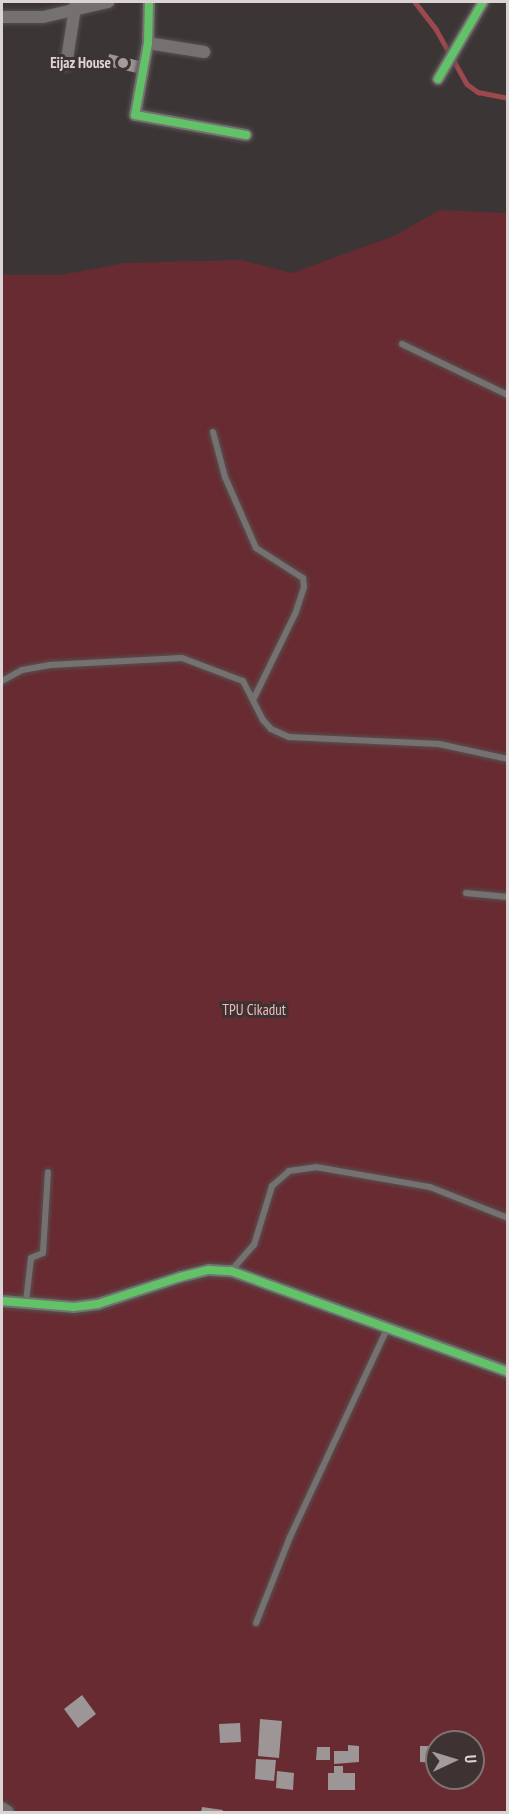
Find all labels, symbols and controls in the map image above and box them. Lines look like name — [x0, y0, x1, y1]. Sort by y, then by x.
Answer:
place label: Eijaz House — [50, 54, 111, 72]
marker: Eijaz House — [116, 56, 130, 70]
park label: TPU Cikadut — [222, 1001, 286, 1019]
north arrow — [425, 1730, 485, 1790]
text: U — [461, 1754, 481, 1764]

